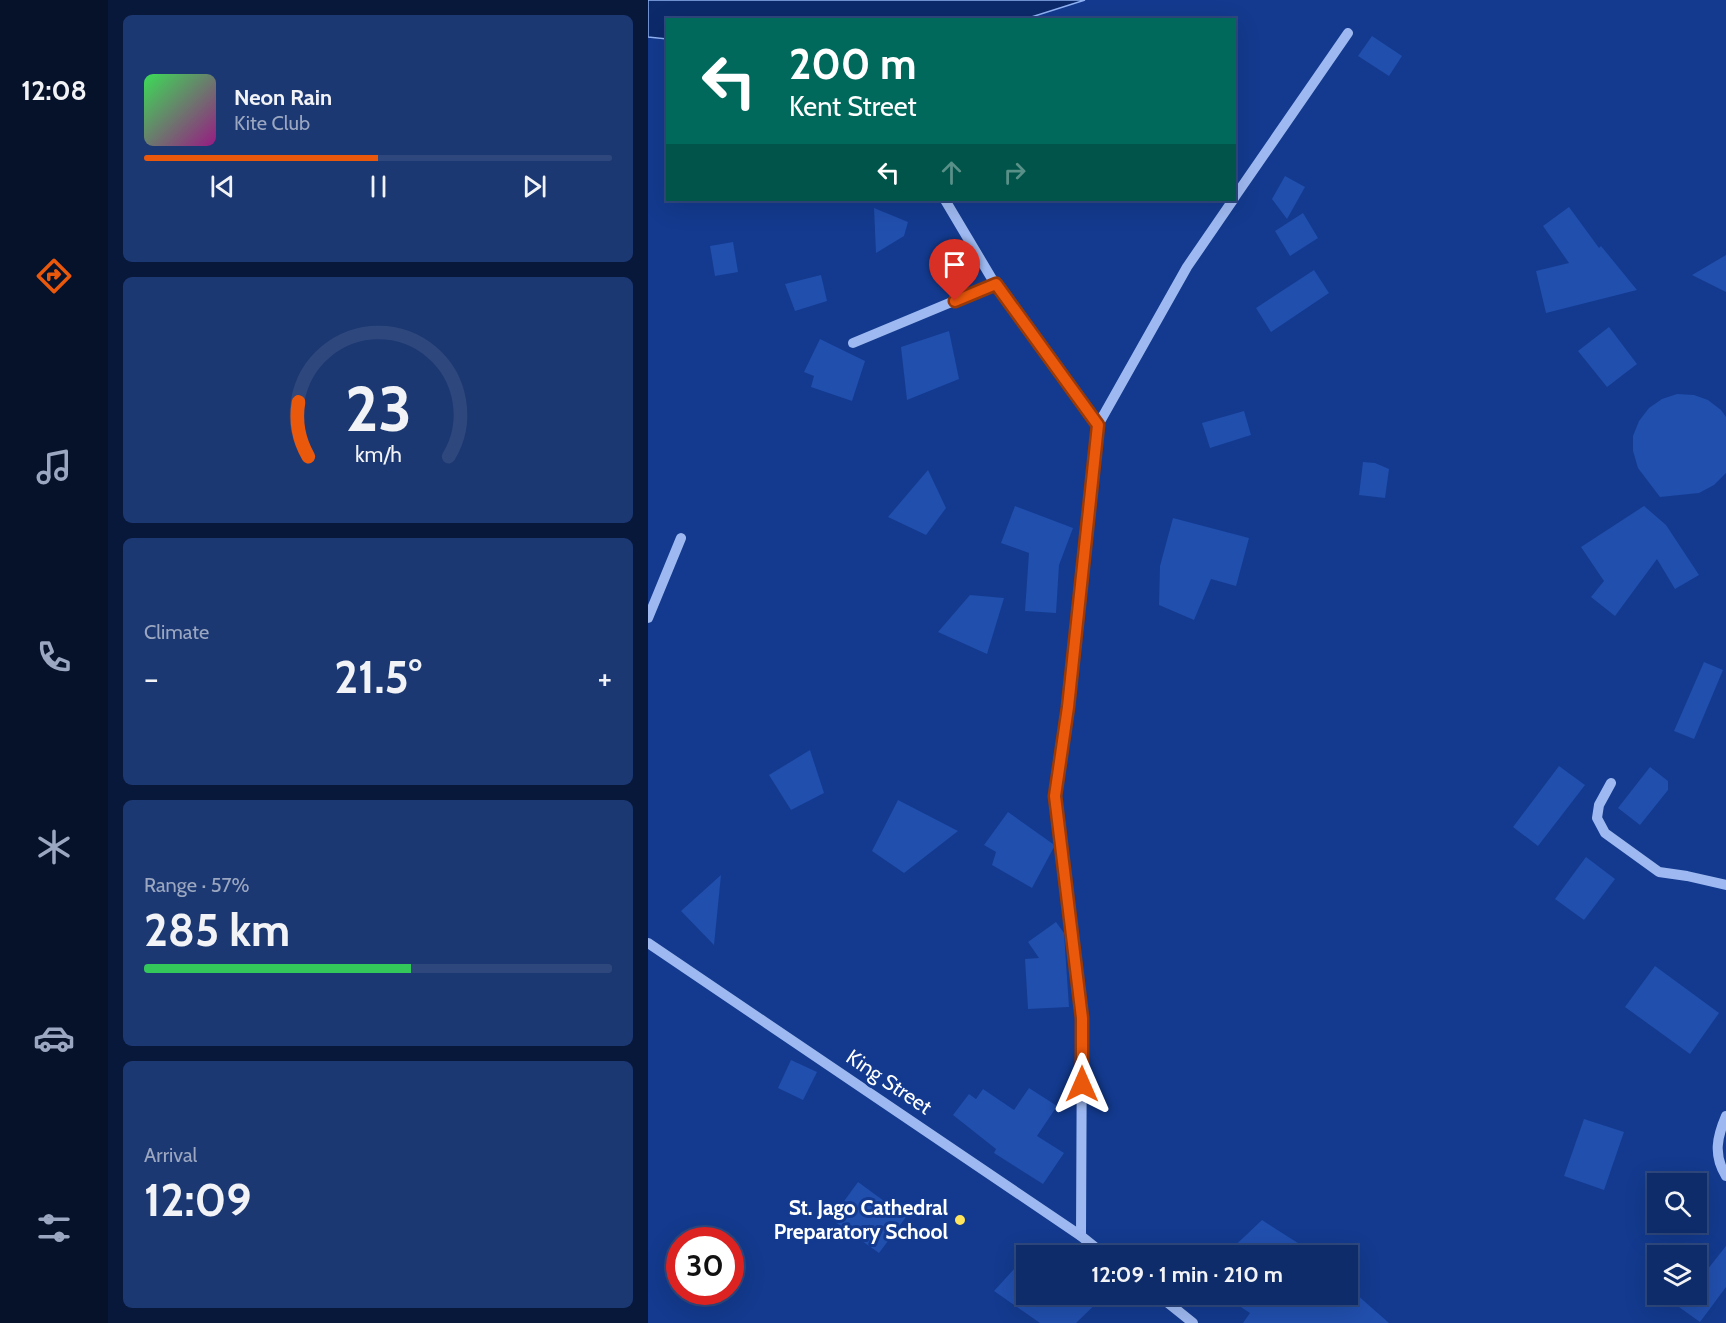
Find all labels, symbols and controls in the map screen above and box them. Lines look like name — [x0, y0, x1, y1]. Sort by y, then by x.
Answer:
text: 200 m — [789, 38, 916, 90]
icon: left — [690, 42, 768, 120]
text: 12:08 — [21, 74, 87, 107]
text: Neon Rain — [234, 84, 332, 111]
text: Kent Street — [789, 90, 917, 123]
text: Kite Club — [234, 111, 310, 135]
icon: left — [872, 156, 905, 189]
icon: ahead — [935, 156, 968, 189]
icon: right — [998, 156, 1031, 189]
icon: previous — [206, 170, 239, 203]
icon: pause — [362, 170, 395, 203]
icon: next — [518, 170, 551, 203]
pin — [929, 239, 980, 301]
icon: arrive — [938, 248, 971, 281]
icon: directions — [33, 255, 75, 297]
text: 23 — [345, 371, 411, 447]
text: km/h — [355, 441, 401, 467]
icon: music — [33, 446, 75, 488]
text: Climate — [144, 620, 209, 644]
icon: phone — [33, 636, 75, 678]
text: 21.5° — [334, 650, 422, 704]
text: − — [144, 658, 159, 698]
text: + — [597, 658, 612, 698]
icon: climate — [33, 826, 75, 868]
text: Range · 57% — [144, 873, 250, 897]
text: 285 km — [144, 903, 290, 957]
icon: car — [33, 1017, 75, 1059]
street label: King Street — [842, 1044, 937, 1119]
position arrow — [1050, 1052, 1114, 1116]
text: Arrival — [144, 1143, 197, 1167]
text: 12:09 — [144, 1173, 251, 1227]
map controls — [1647, 1173, 1707, 1305]
button: search — [1647, 1173, 1707, 1233]
place label: St. Jago Cathedral Preparatory School — [774, 1195, 948, 1244]
icon: filters — [33, 1207, 75, 1249]
marker: St. Jago Cathedral Preparatory School — [953, 1213, 967, 1227]
speed limit sign: 30 — [666, 1227, 744, 1305]
button: layers — [1647, 1245, 1707, 1305]
text: 12:09 · 1 min · 210 m — [1091, 1261, 1283, 1288]

